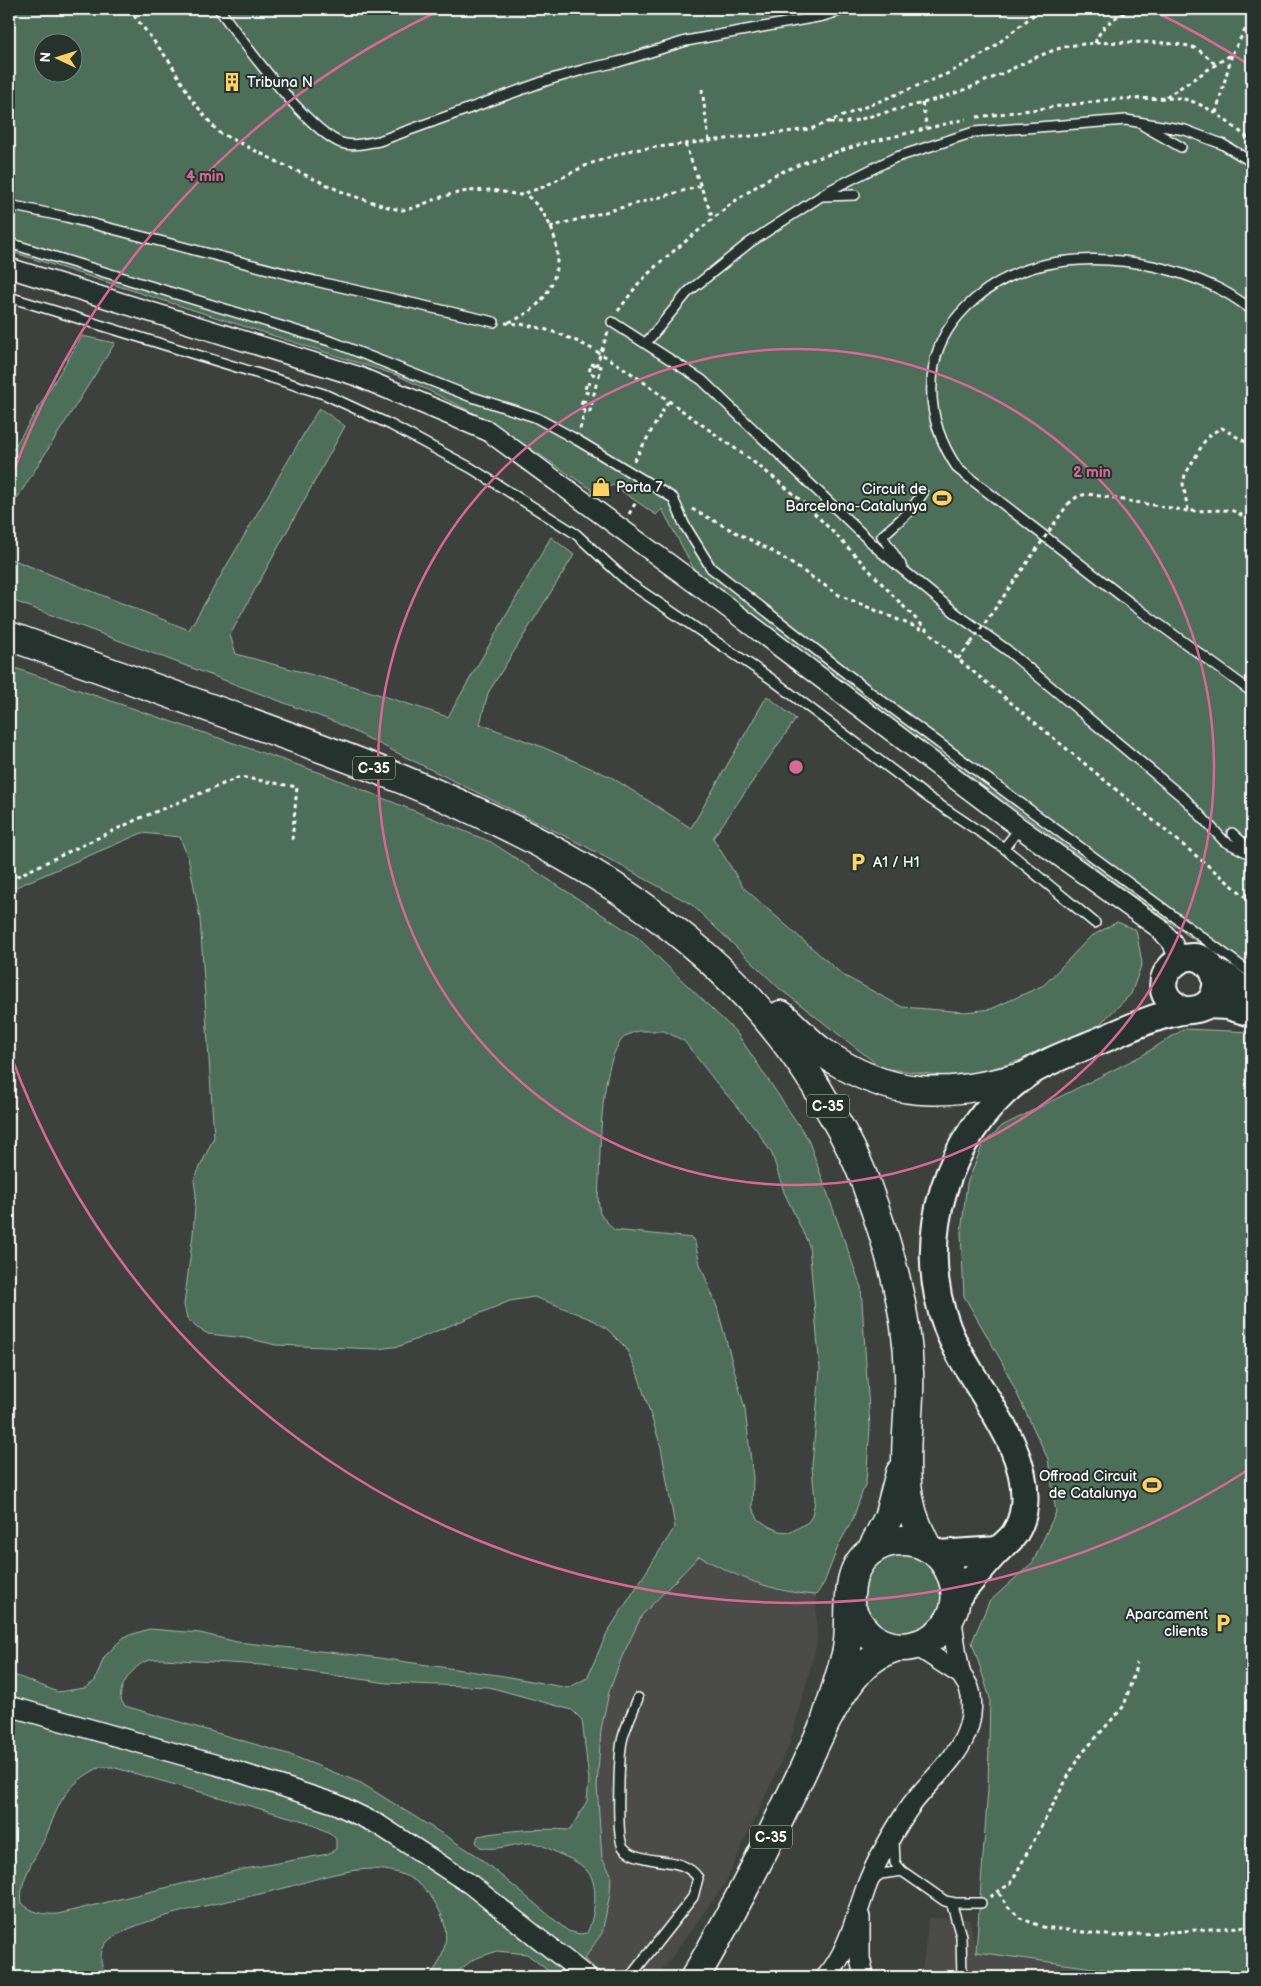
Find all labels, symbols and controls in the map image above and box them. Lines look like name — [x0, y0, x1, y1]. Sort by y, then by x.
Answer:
north arrow — [32, 32, 82, 82]
text: N — [37, 51, 54, 63]
building icon: Tribuna N — [221, 71, 243, 93]
place label: Tribuna N — [247, 73, 313, 92]
text: 4 min — [186, 167, 224, 186]
text: 2 min — [1073, 463, 1111, 482]
shop icon: Porta 7 — [590, 476, 612, 498]
place label: Porta 7 — [616, 478, 663, 497]
place label: Circuit de Barcelona-Catalunya — [785, 480, 927, 516]
sports icon: Circuit de Barcelona-Catalunya — [931, 487, 953, 509]
road number: C-35 — [353, 756, 395, 780]
centre of rings — [787, 758, 805, 776]
parking icon: A1 / H1 — [847, 851, 869, 873]
place label: A1 / H1 — [873, 853, 920, 872]
road number: C-35 — [807, 1094, 849, 1118]
place label: Offroad Circuit de Catalunya — [1039, 1467, 1137, 1503]
sports icon: Offroad Circuit de Catalunya — [1141, 1474, 1163, 1496]
place label: Aparcament clients — [1126, 1605, 1209, 1641]
parking icon: Aparcament clients — [1212, 1612, 1234, 1634]
road number: C-35 — [750, 1825, 792, 1848]

